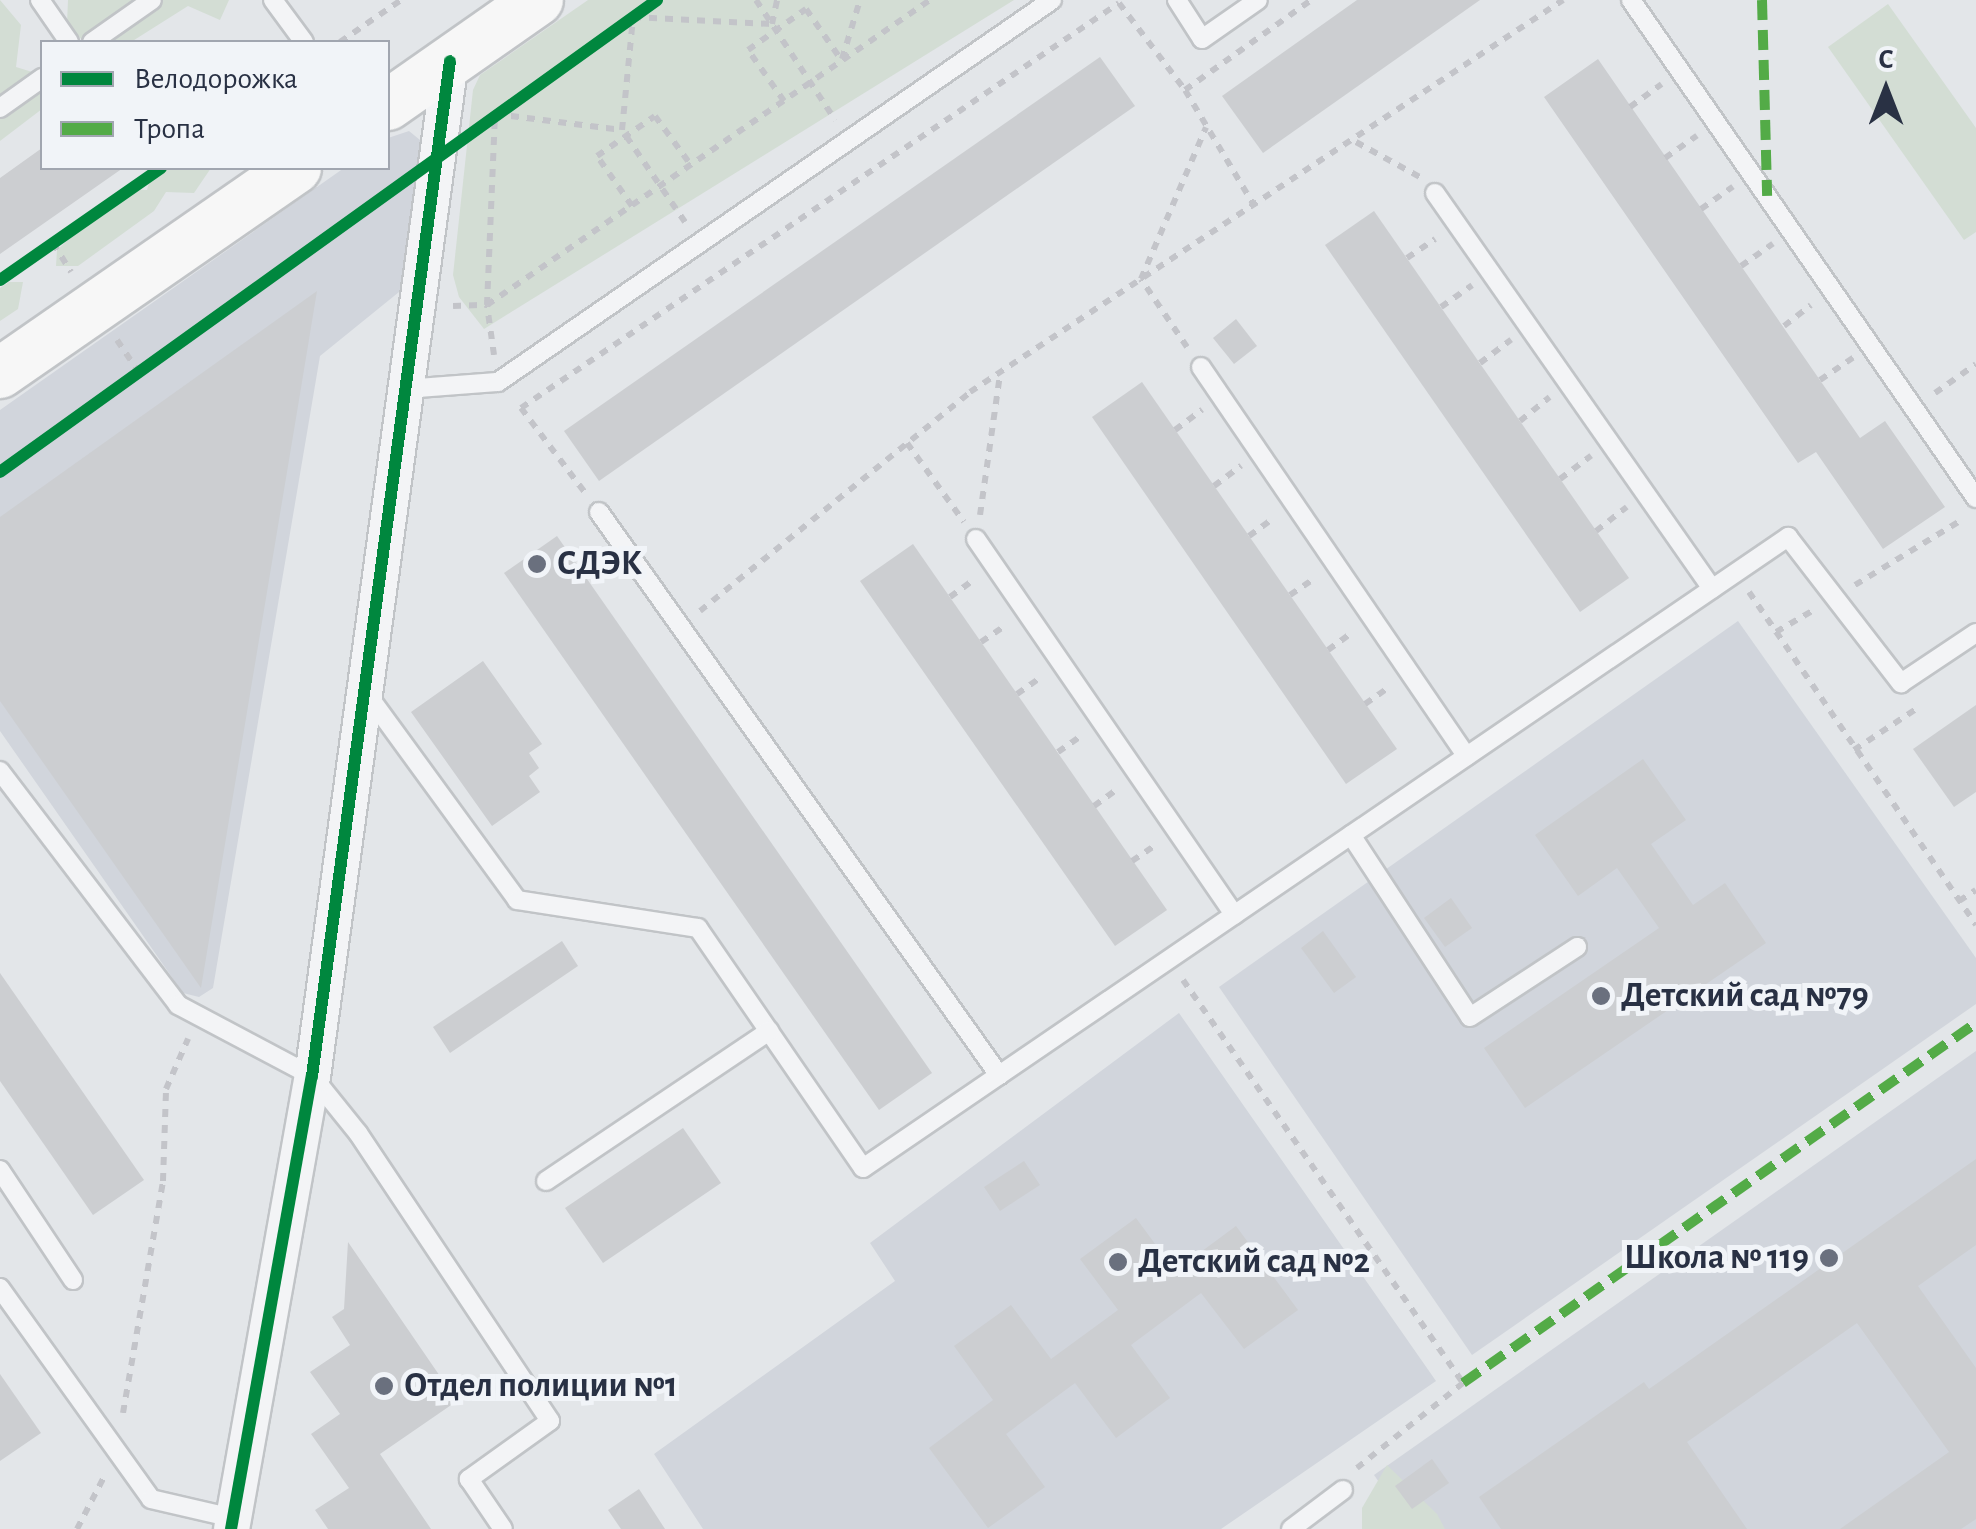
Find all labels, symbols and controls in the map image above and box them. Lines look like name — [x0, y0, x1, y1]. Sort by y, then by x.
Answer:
legend — [40, 40, 390, 170]
north arrow — [1836, 40, 1936, 140]
text: С — [1878, 46, 1894, 74]
text: Велодорожка — [134, 64, 298, 94]
text: Тропа — [134, 114, 205, 144]
place label: СДЭК — [557, 543, 642, 585]
marker: СДЭК — [526, 553, 548, 575]
place label: Детский сад №79 — [1621, 975, 1869, 1017]
marker: Детский сад №79 — [1590, 985, 1612, 1007]
place label: Школа № 119 — [1624, 1237, 1809, 1279]
place label: Детский сад №2 — [1138, 1241, 1370, 1283]
marker: Школа № 119 — [1818, 1247, 1840, 1269]
marker: Детский сад №2 — [1107, 1251, 1129, 1273]
place label: Отдел полиции №1 — [404, 1365, 677, 1407]
marker: Отдел полиции №1 — [373, 1375, 395, 1397]

